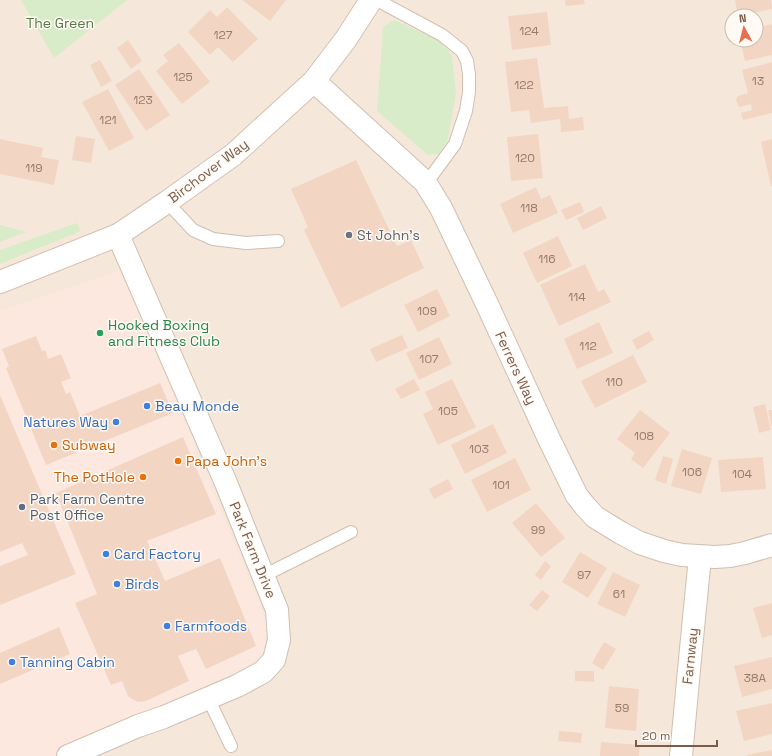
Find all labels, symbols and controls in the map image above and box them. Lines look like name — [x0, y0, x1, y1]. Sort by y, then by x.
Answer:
north arrow — [724, 8, 764, 48]
text: N — [738, 11, 747, 25]
park label: The Green — [26, 14, 94, 32]
house number: 124 — [519, 23, 539, 39]
house number: 127 — [214, 27, 233, 43]
house number: 125 — [173, 69, 193, 85]
house number: 13 — [752, 73, 764, 89]
house number: 122 — [514, 77, 534, 93]
house number: 123 — [133, 92, 153, 108]
house number: 121 — [99, 112, 117, 128]
street label: Birchover Way — [164, 135, 252, 207]
house number: 120 — [515, 150, 535, 166]
house number: 119 — [25, 160, 43, 176]
house number: 118 — [520, 200, 538, 216]
place label: St John's — [357, 226, 420, 244]
marker: St John's — [344, 230, 354, 240]
house number: 116 — [538, 251, 556, 267]
house number: 114 — [568, 289, 586, 305]
house number: 109 — [417, 303, 437, 319]
place label: Hooked Boxing and Fitness Club — [108, 316, 220, 350]
marker: Hooked Boxing and Fitness Club — [95, 328, 105, 338]
street label: Ferrers Way — [491, 328, 541, 408]
house number: 112 — [579, 338, 597, 354]
house number: 107 — [419, 351, 439, 367]
house number: 110 — [605, 374, 623, 390]
place label: Beau Monde — [155, 397, 239, 415]
marker: Beau Monde — [142, 401, 152, 411]
house number: 105 — [438, 403, 458, 419]
place label: Natures Way — [23, 413, 108, 431]
marker: Natures Way — [111, 417, 121, 427]
house number: 108 — [634, 428, 654, 444]
place label: Subway — [62, 436, 116, 454]
marker: Subway — [49, 440, 59, 450]
house number: 103 — [469, 441, 489, 457]
place label: Papa John's — [186, 452, 267, 470]
marker: Papa John's — [173, 456, 183, 466]
house number: 106 — [682, 464, 702, 480]
house number: 104 — [732, 466, 753, 482]
place label: The PotHole — [54, 468, 135, 486]
marker: The PotHole — [138, 472, 148, 482]
house number: 101 — [492, 477, 510, 493]
place label: Park Farm Centre Post Office — [30, 490, 145, 524]
street label: Park Farm Drive — [225, 499, 281, 601]
marker: Park Farm Centre Post Office — [17, 502, 27, 512]
house number: 99 — [531, 522, 545, 538]
place label: Card Factory — [114, 545, 201, 563]
marker: Card Factory — [101, 549, 111, 559]
house number: 97 — [577, 567, 591, 583]
place label: Birds — [125, 575, 159, 593]
marker: Birds — [112, 579, 122, 589]
house number: 61 — [613, 586, 625, 602]
place label: Farmfoods — [175, 617, 247, 635]
marker: Farmfoods — [162, 621, 172, 631]
street label: Farnway — [678, 627, 702, 685]
place label: Tanning Cabin — [20, 653, 115, 671]
marker: Tanning Cabin — [7, 657, 17, 667]
house number: 38A — [744, 670, 767, 686]
house number: 59 — [615, 700, 629, 716]
scale bar — [636, 722, 717, 748]
text: 20 m — [642, 728, 670, 744]

